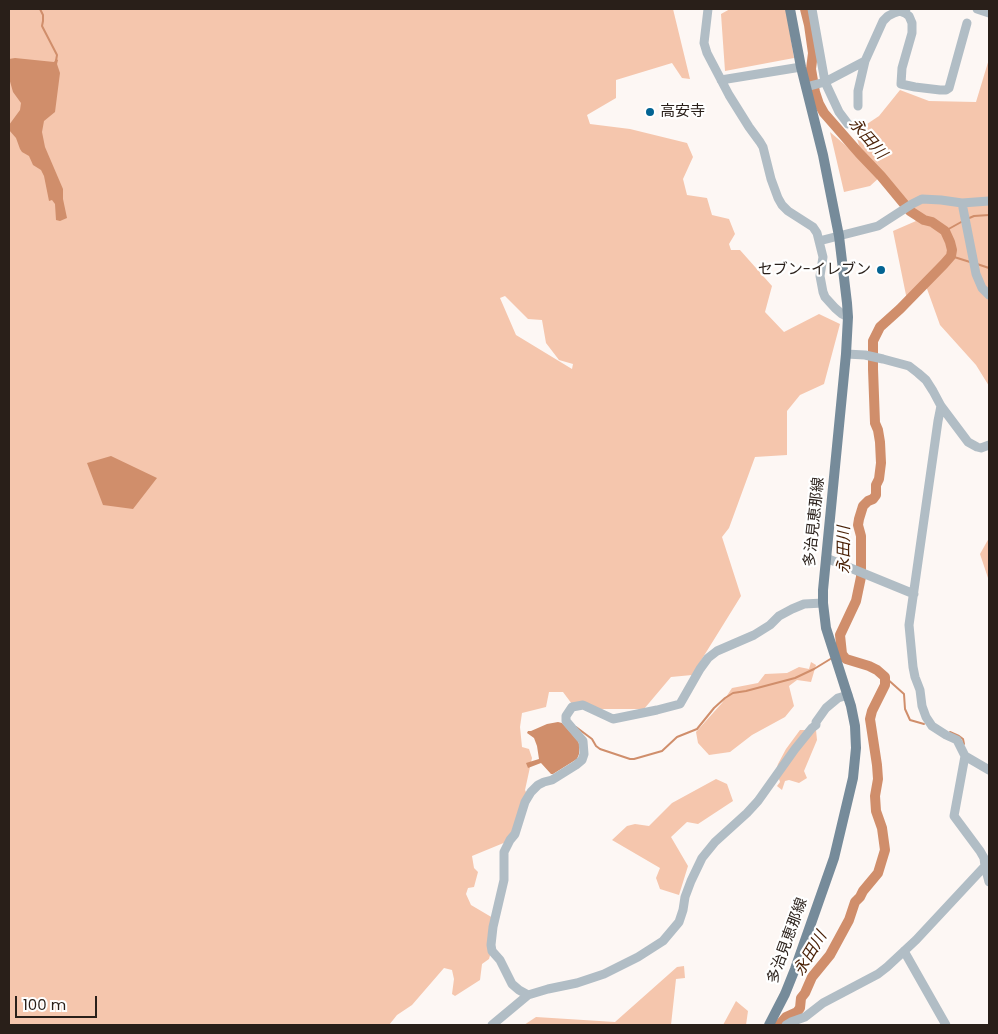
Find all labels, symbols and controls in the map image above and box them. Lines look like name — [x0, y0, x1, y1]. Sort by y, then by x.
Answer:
place label: 高安寺 — [660, 103, 705, 121]
marker: 高安寺 — [644, 106, 656, 118]
water label: 永田川 — [844, 115, 890, 163]
place label: セブン-イレブン — [758, 261, 871, 279]
marker: セブン-イレブン — [875, 264, 887, 276]
street label: 多治見恵那線 — [801, 476, 829, 568]
water label: 永田川 — [835, 526, 855, 574]
street label: 多治見恵那線 — [764, 896, 812, 986]
water label: 永田川 — [790, 928, 832, 980]
scale bar — [18, 986, 100, 1018]
text: 100 m — [23, 994, 66, 1015]

